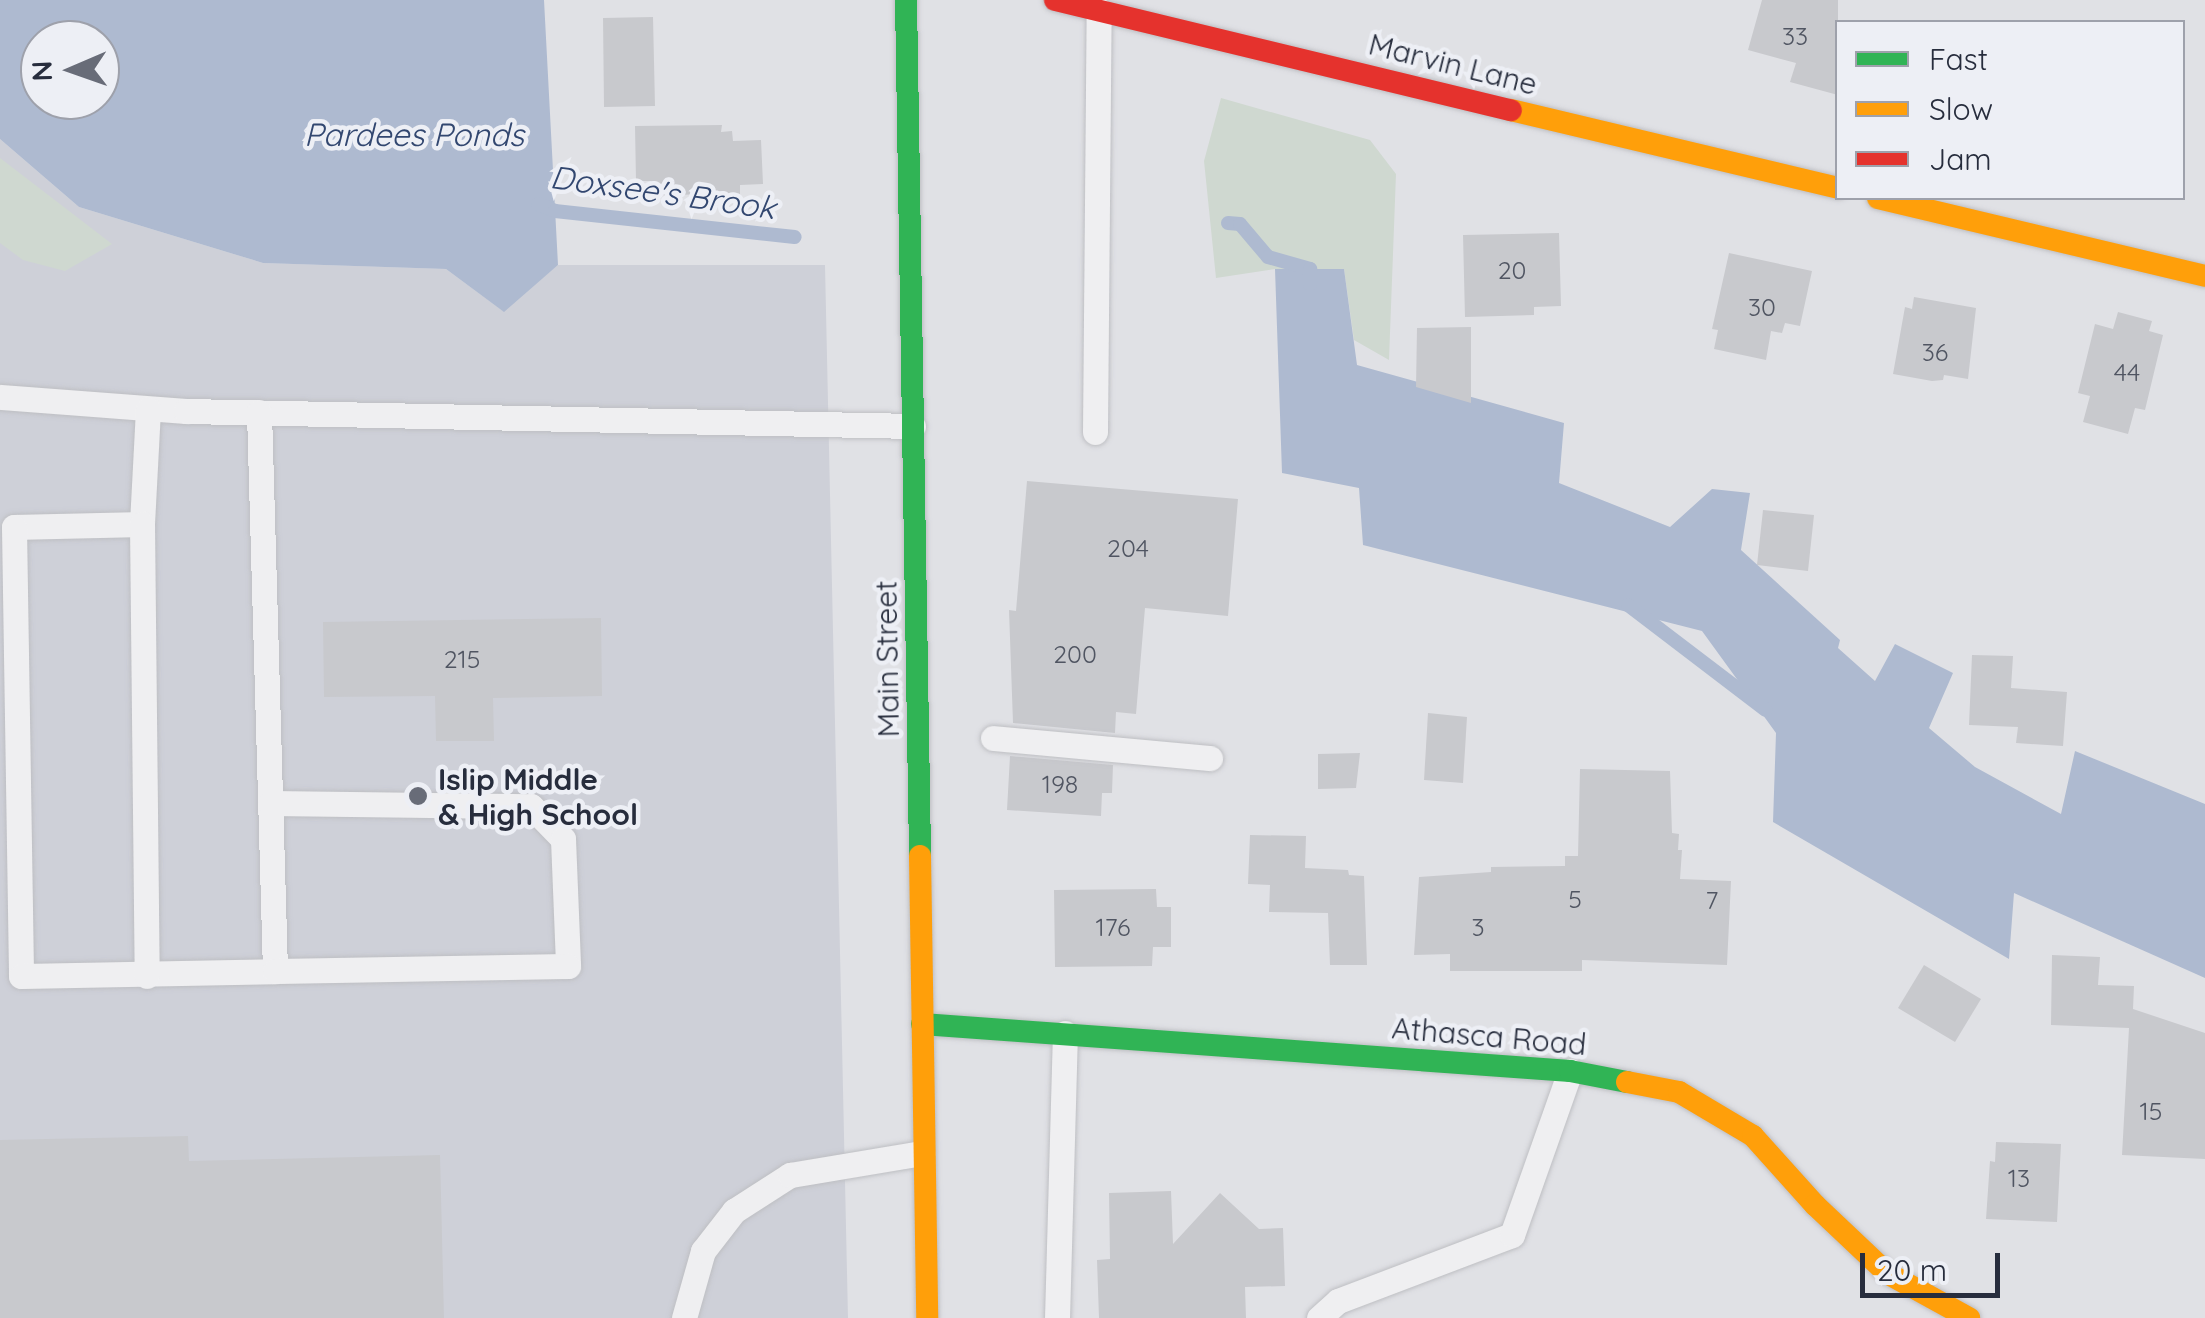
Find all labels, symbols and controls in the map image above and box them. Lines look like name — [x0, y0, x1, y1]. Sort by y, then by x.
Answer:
north arrow — [20, 20, 120, 120]
legend — [1835, 20, 2185, 200]
house number: 33 — [1782, 21, 1808, 51]
street label: Marvin Lane — [1365, 26, 1541, 102]
text: Fast — [1929, 40, 1988, 78]
text: N — [24, 60, 59, 82]
text: Slow — [1929, 90, 1993, 128]
water label: Pardees Ponds — [304, 115, 524, 153]
text: Jam — [1929, 140, 1992, 178]
water label: Doxsee's Brook — [548, 157, 778, 227]
house number: 20 — [1498, 255, 1526, 285]
house number: 30 — [1748, 292, 1776, 322]
house number: 36 — [1922, 337, 1948, 367]
house number: 44 — [2114, 357, 2140, 387]
house number: 204 — [1107, 533, 1149, 563]
street label: Main Street — [868, 580, 906, 738]
house number: 200 — [1053, 639, 1097, 669]
house number: 215 — [444, 644, 480, 674]
place label: Islip Middle & High School — [438, 761, 638, 832]
house number: 198 — [1042, 769, 1078, 799]
marker: Islip Middle & High School — [407, 785, 429, 807]
house number: 5 — [1568, 884, 1582, 914]
house number: 7 — [1706, 885, 1718, 915]
house number: 176 — [1096, 912, 1130, 942]
house number: 3 — [1471, 912, 1485, 942]
street label: Athasca Road — [1390, 1010, 1588, 1062]
house number: 15 — [2140, 1096, 2162, 1126]
house number: 13 — [2008, 1163, 2030, 1193]
scale bar — [1865, 1233, 2005, 1295]
text: 20 m — [1877, 1251, 1947, 1289]

